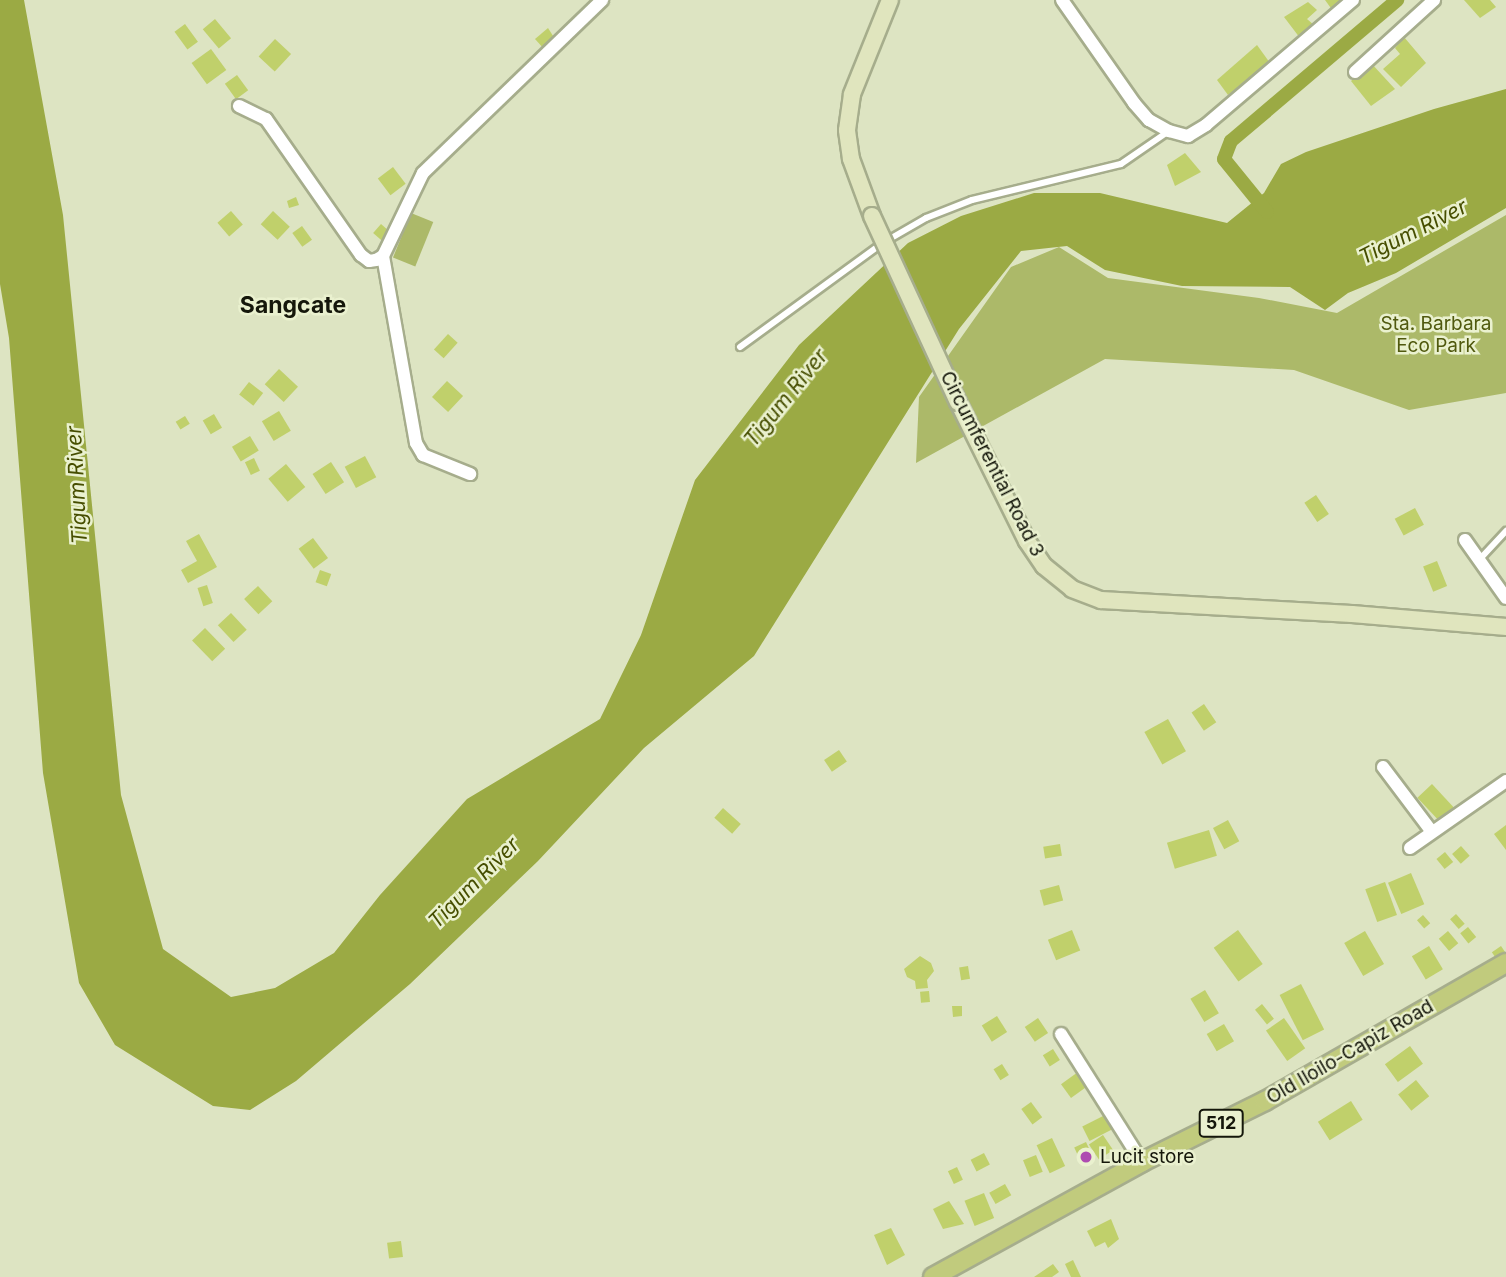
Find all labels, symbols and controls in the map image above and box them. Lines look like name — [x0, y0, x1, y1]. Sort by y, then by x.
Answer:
water label: Tigum River — [1355, 194, 1471, 270]
district label: Sangcate — [240, 291, 346, 319]
park label: Sta. Barbara Eco Park — [1381, 313, 1491, 357]
water label: Tigum River — [739, 344, 833, 452]
street label: Circumferential Road 3 — [935, 367, 1049, 561]
water label: Tigum River — [61, 425, 93, 545]
water label: Tigum River — [423, 832, 525, 934]
street label: Old Iloilo-Capiz Road — [1262, 995, 1438, 1109]
road number: 512 — [1198, 1108, 1244, 1138]
place label: Lucit store — [1100, 1146, 1194, 1168]
marker: Lucit store — [1078, 1149, 1094, 1165]

